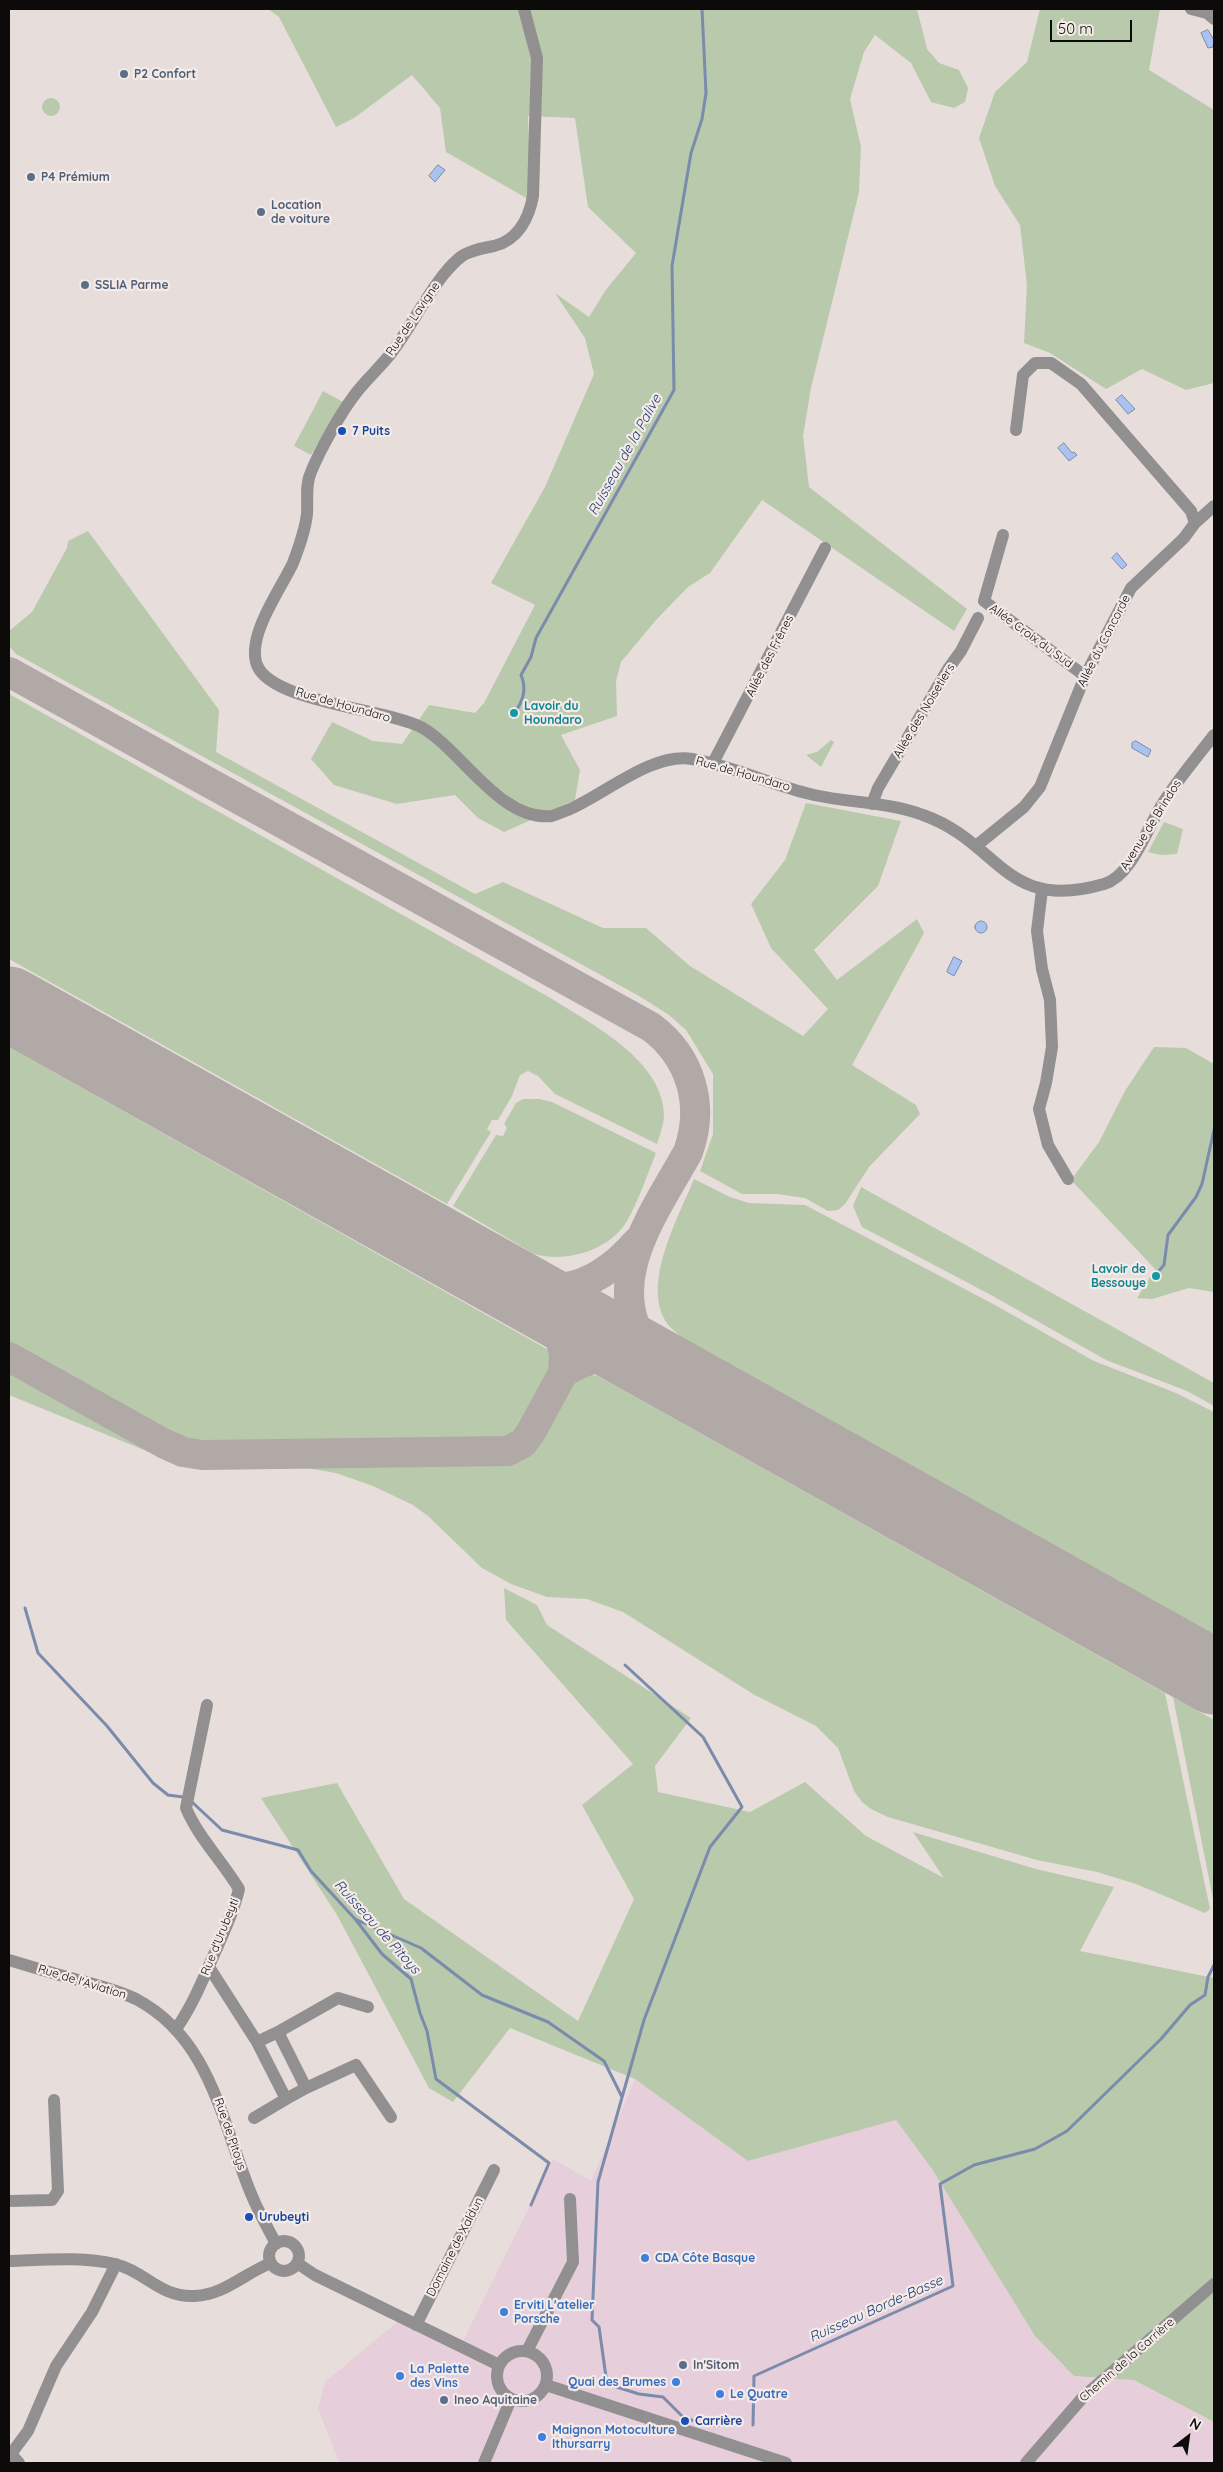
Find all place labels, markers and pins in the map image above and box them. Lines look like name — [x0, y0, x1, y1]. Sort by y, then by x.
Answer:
place label: P2 Confort — [134, 67, 196, 81]
marker: P2 Confort — [118, 68, 130, 80]
place label: P4 Prémium — [41, 170, 110, 184]
marker: P4 Prémium — [25, 171, 37, 183]
place label: Location de voiture — [271, 198, 330, 226]
marker: Location de voiture — [255, 206, 267, 218]
place label: SSLIA Parme — [95, 278, 168, 292]
marker: SSLIA Parme — [79, 279, 91, 291]
place label: 7 Puits — [352, 424, 390, 438]
marker: 7 Puits — [336, 425, 348, 437]
place label: Lavoir du Houndaro — [524, 699, 582, 727]
marker: Lavoir du Houndaro — [508, 707, 520, 719]
place label: Lavoir de Bessouye — [1091, 1262, 1146, 1290]
marker: Lavoir de Bessouye — [1150, 1270, 1162, 1282]
place label: Urubeyti — [259, 2210, 309, 2224]
marker: Urubeyti — [243, 2211, 255, 2223]
place label: CDA Côte Basque — [655, 2251, 755, 2265]
marker: CDA Côte Basque — [639, 2252, 651, 2264]
place label: Erviti L'atelier Porsche — [514, 2298, 594, 2326]
marker: Erviti L'atelier Porsche — [498, 2306, 510, 2318]
place label: In'Sitom — [693, 2358, 739, 2372]
marker: In'Sitom — [677, 2359, 689, 2371]
place label: La Palette des Vins — [410, 2362, 469, 2390]
marker: La Palette des Vins — [394, 2370, 406, 2382]
place label: Quai des Brumes — [568, 2375, 666, 2389]
marker: Quai des Brumes — [670, 2376, 682, 2388]
place label: Le Quatre — [730, 2387, 788, 2401]
marker: Le Quatre — [714, 2388, 726, 2400]
place label: Ineo Aquitaine — [454, 2393, 537, 2407]
marker: Ineo Aquitaine — [438, 2394, 450, 2406]
place label: Carrière — [695, 2414, 742, 2428]
marker: Carrière — [679, 2415, 691, 2427]
place label: Maignon Motoculture Ithursarry — [552, 2423, 675, 2451]
marker: Maignon Motoculture Ithursarry — [536, 2431, 548, 2443]

